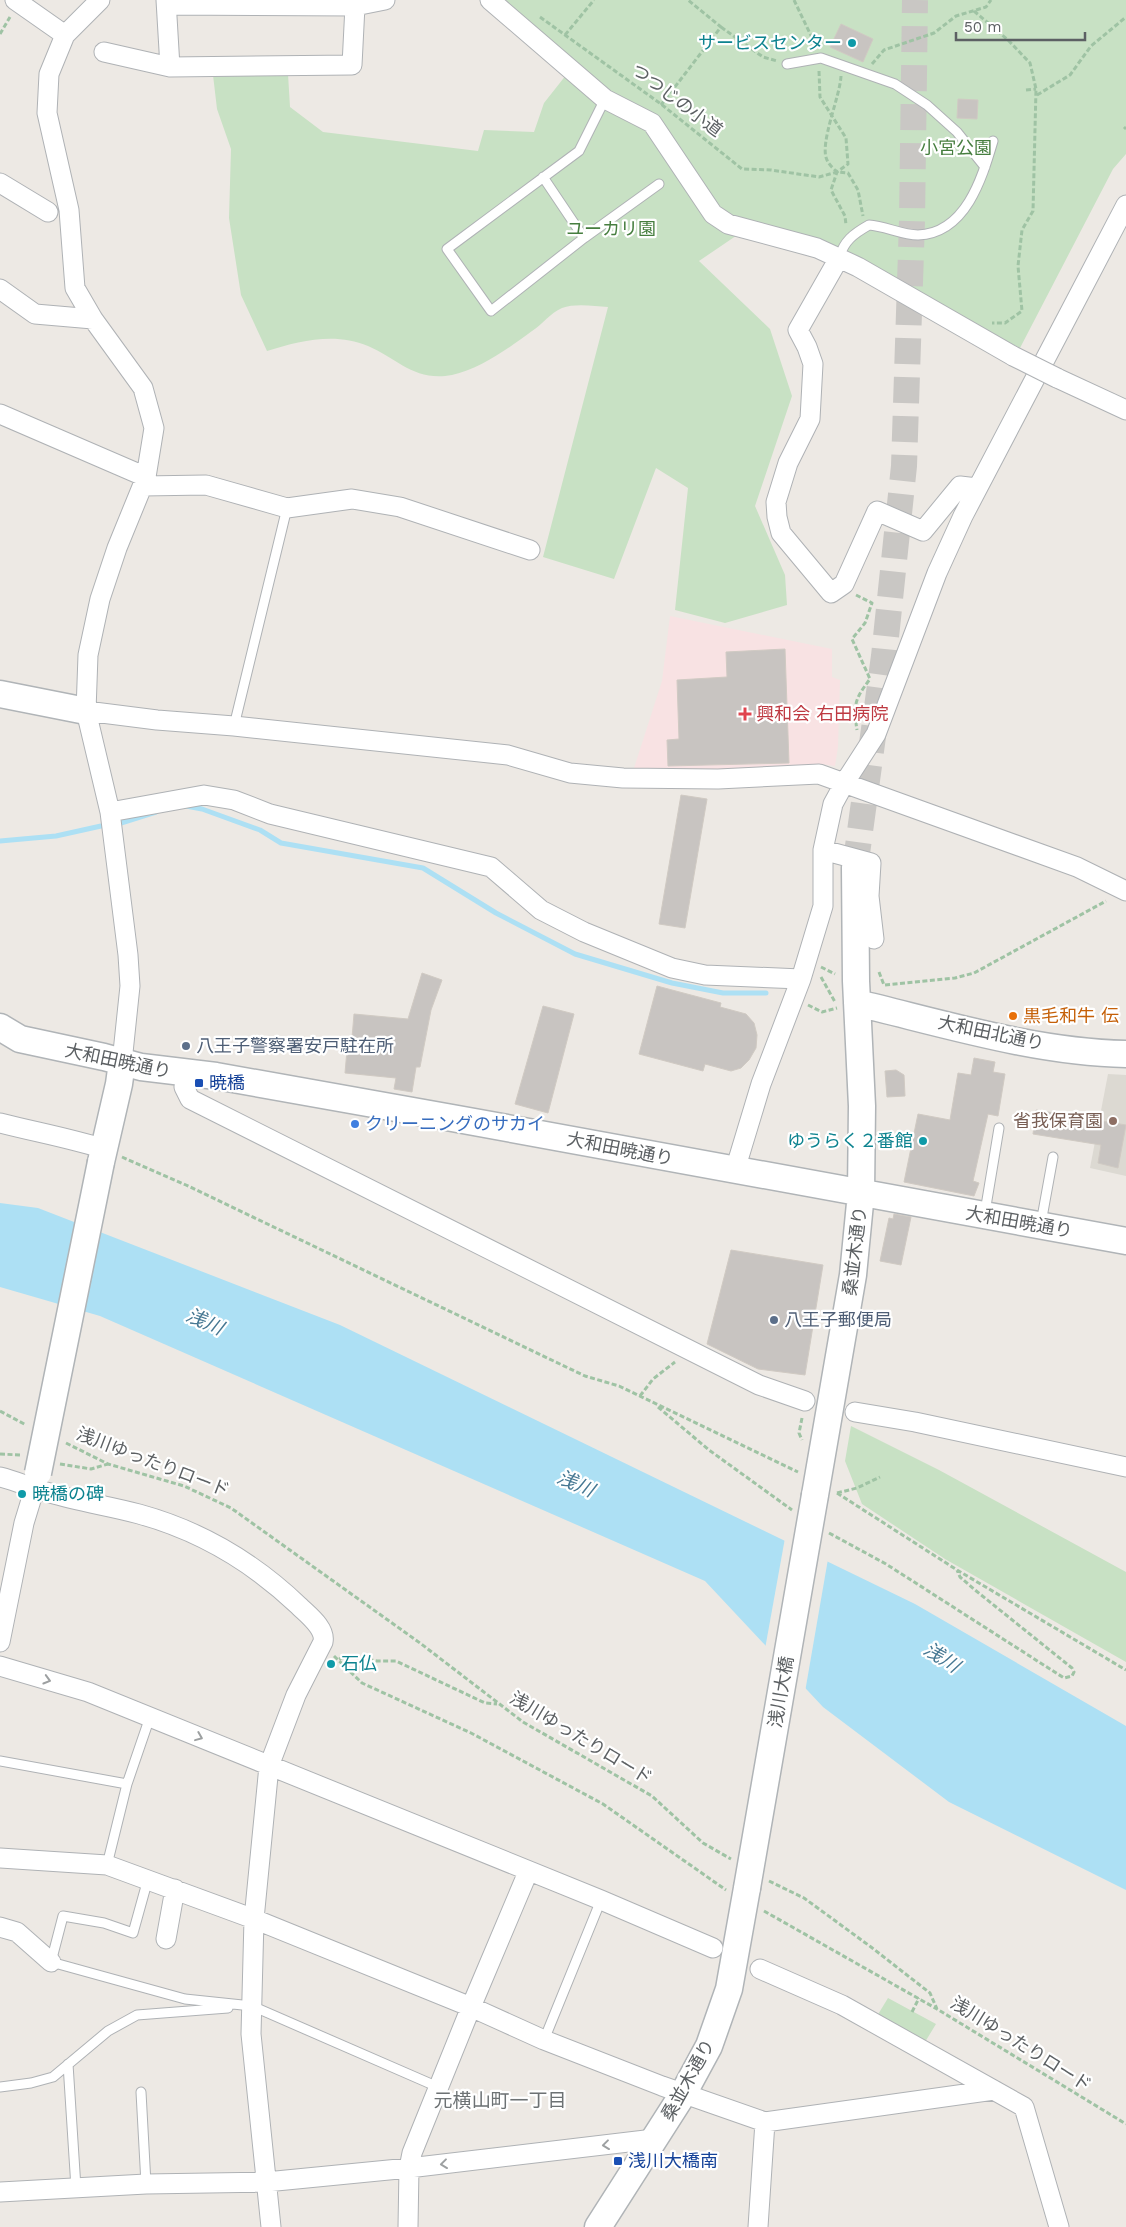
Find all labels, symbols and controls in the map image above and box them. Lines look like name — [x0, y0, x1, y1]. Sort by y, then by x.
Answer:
scale bar — [956, 10, 1085, 42]
text: 50 m — [964, 18, 1001, 36]
place label: サービスセンター — [698, 32, 842, 53]
marker: サービスセンター — [846, 37, 858, 49]
street label: つつじの小道 — [628, 59, 727, 140]
park label: 小宮公園 — [920, 137, 992, 158]
park label: ユーカリ園 — [566, 218, 656, 239]
place label: 興和会 右田病院 — [756, 703, 888, 724]
marker: 興和会 右田病院 — [738, 707, 752, 721]
place label: 黒毛和牛 伝 — [1023, 1005, 1119, 1026]
marker: 黒毛和牛 伝 — [1007, 1010, 1019, 1022]
street label: 大和田北通り — [936, 1011, 1046, 1054]
place label: 八王子警察署安戸駐在所 — [196, 1035, 394, 1056]
street label: 大和田暁通り — [63, 1039, 173, 1082]
marker: 八王子警察署安戸駐在所 — [180, 1040, 192, 1052]
place label: 暁橋 — [209, 1072, 245, 1093]
marker: 暁橋 — [193, 1077, 205, 1089]
place label: 省我保育園 — [1013, 1110, 1103, 1131]
place label: クリーニングのサカイ — [365, 1113, 545, 1134]
marker: 省我保育園 — [1107, 1115, 1119, 1127]
marker: クリーニングのサカイ — [349, 1118, 361, 1130]
street label: 大和田暁通り — [565, 1128, 675, 1169]
place label: ゆうらく２番館 — [787, 1130, 913, 1151]
marker: ゆうらく２番館 — [917, 1135, 929, 1147]
street label: 大和田暁通り — [964, 1202, 1074, 1241]
street label: 桑並木通り — [839, 1205, 870, 1297]
water label: 浅川 — [183, 1303, 229, 1341]
place label: 八王子郵便局 — [784, 1309, 892, 1330]
marker: 八王子郵便局 — [768, 1314, 780, 1326]
street label: 浅川ゆったりロード — [74, 1423, 233, 1500]
water label: 浅川 — [554, 1465, 600, 1503]
place label: 暁橋の碑 — [32, 1483, 104, 1504]
marker: 暁橋の碑 — [16, 1488, 28, 1500]
water label: 浅川 — [920, 1637, 966, 1678]
place label: 石仏 — [341, 1653, 377, 1674]
street label: 浅川大橋 — [764, 1655, 797, 1729]
marker: 石仏 — [325, 1658, 337, 1670]
one-way arrow — [42, 1674, 50, 1684]
street label: 浅川ゆったりロード — [506, 1687, 656, 1788]
one-way arrow — [194, 1731, 203, 1742]
street label: 浅川ゆったりロード — [947, 1992, 1096, 2095]
street label: 桑並木通り — [657, 2035, 719, 2124]
district label: 元横山町一丁目 — [433, 2089, 567, 2112]
one-way arrow — [601, 2139, 609, 2150]
place label: 浅川大橋南 — [628, 2150, 718, 2171]
marker: 浅川大橋南 — [612, 2155, 624, 2167]
one-way arrow — [440, 2158, 448, 2169]

